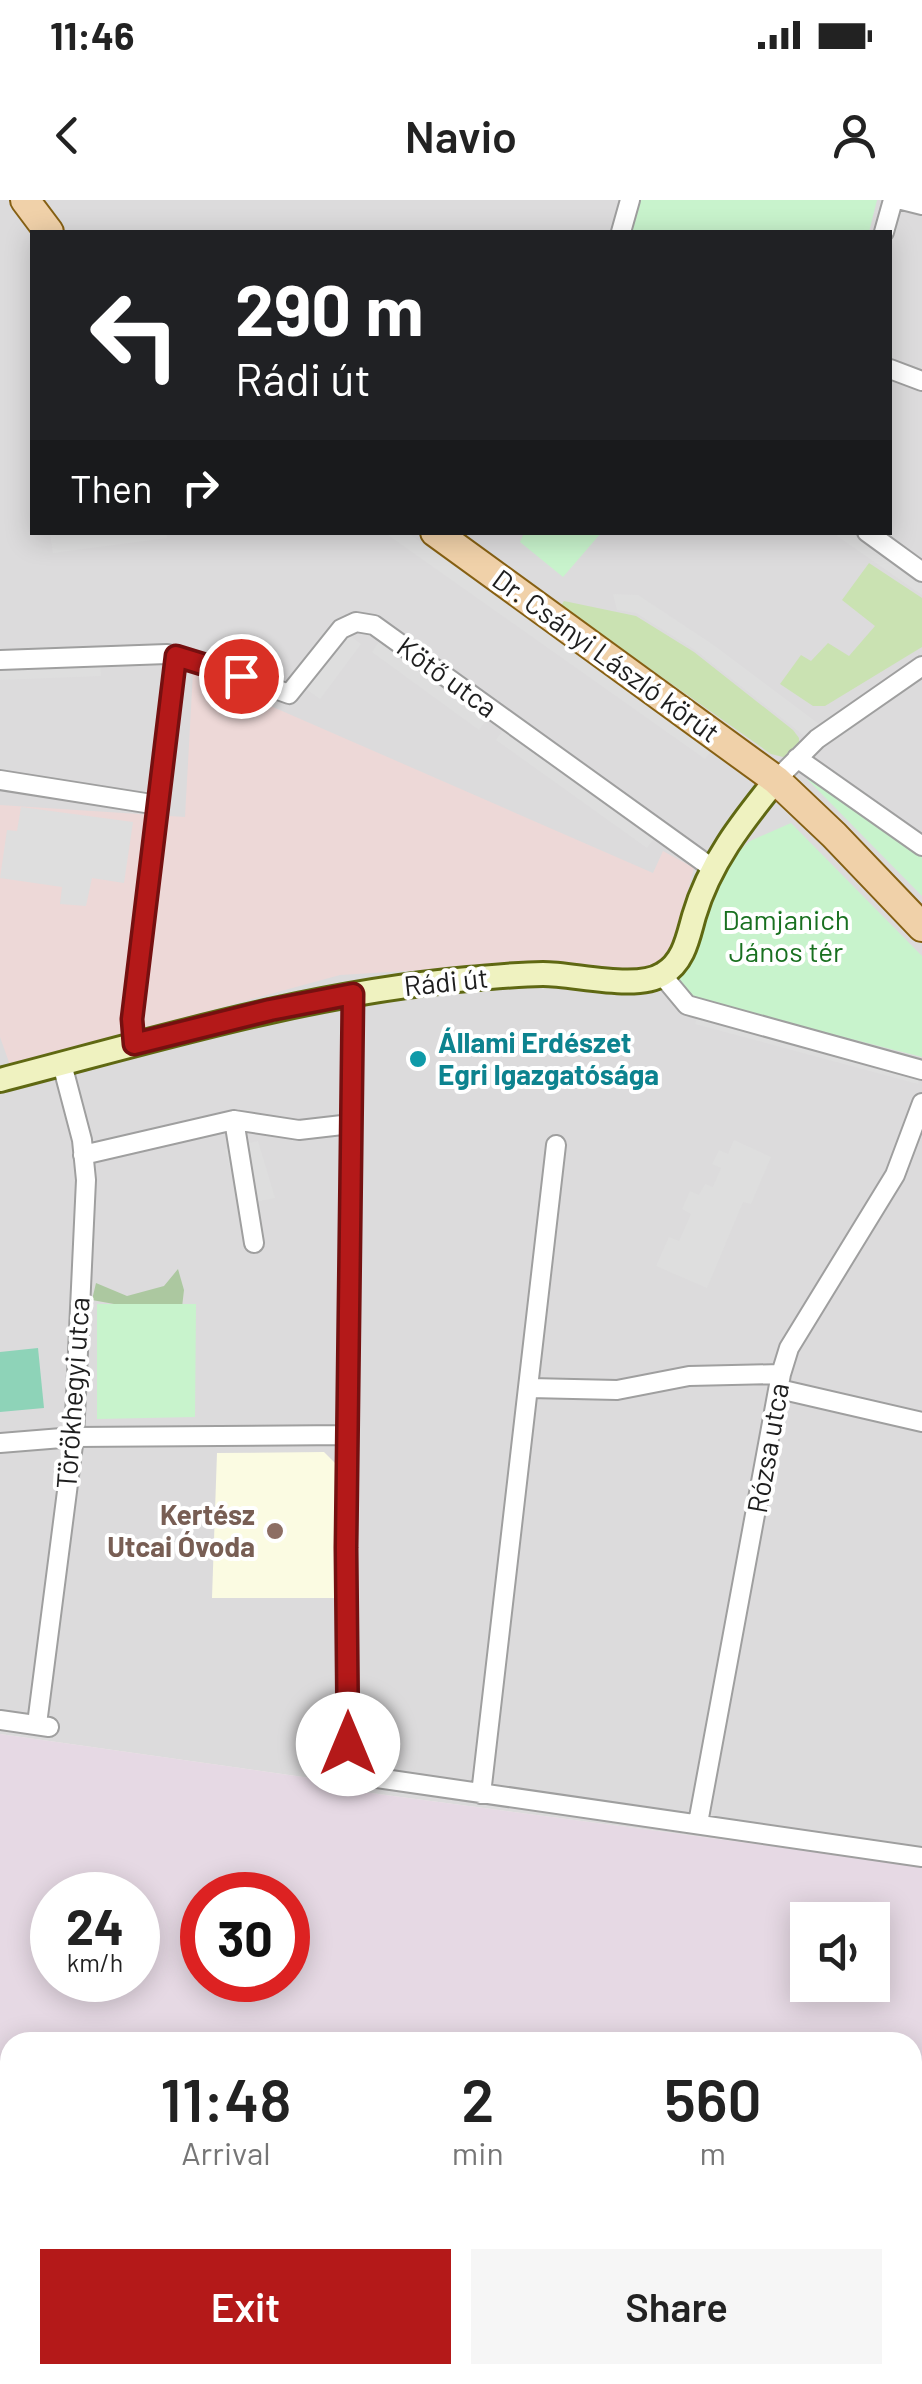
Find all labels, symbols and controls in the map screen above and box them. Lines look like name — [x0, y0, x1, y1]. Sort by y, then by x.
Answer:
text: 11:46 — [50, 12, 134, 58]
icon: back — [40, 108, 95, 163]
text: Navio — [405, 108, 517, 162]
icon: person — [827, 108, 882, 163]
text: 290 m — [235, 266, 424, 350]
icon: left — [70, 270, 200, 400]
text: Rádi út — [235, 351, 371, 405]
icon: right — [173, 460, 228, 515]
text: Then — [70, 465, 153, 511]
street label: Dr. Csányi László körút — [486, 561, 727, 749]
street label: Kötő utca — [391, 628, 504, 724]
pin — [199, 634, 284, 719]
icon: arrive — [214, 649, 269, 704]
park label: Damjanich János tér — [722, 902, 850, 968]
street label: Rádi út — [402, 960, 490, 1002]
place label: Állami Erdészet Egri Igazgatósága — [438, 1025, 659, 1091]
marker: Állami Erdészet Egri Igazgatósága — [407, 1048, 429, 1070]
street label: Törökhegyi utca — [48, 1296, 96, 1490]
street label: Rózsa utca — [739, 1380, 795, 1516]
place label: Kertész Utcai Óvoda — [107, 1497, 255, 1563]
marker: Kertész Utcai Óvoda — [264, 1520, 286, 1542]
position arrow — [296, 1692, 400, 1796]
speed limit sign: 30 — [180, 1872, 310, 2002]
text: 24 — [66, 1895, 124, 1955]
map controls — [790, 1902, 890, 2002]
button: sound — [790, 1902, 890, 2002]
text: km/h — [67, 1947, 123, 1977]
text: 11:48 — [160, 2062, 291, 2134]
text: 2 — [461, 2062, 494, 2134]
text: 560 — [664, 2062, 762, 2134]
text: Arrival — [181, 2133, 271, 2171]
text: min — [452, 2133, 504, 2171]
text: m — [700, 2133, 726, 2171]
button: Exit — [40, 2249, 451, 2364]
button: Share — [471, 2249, 882, 2364]

